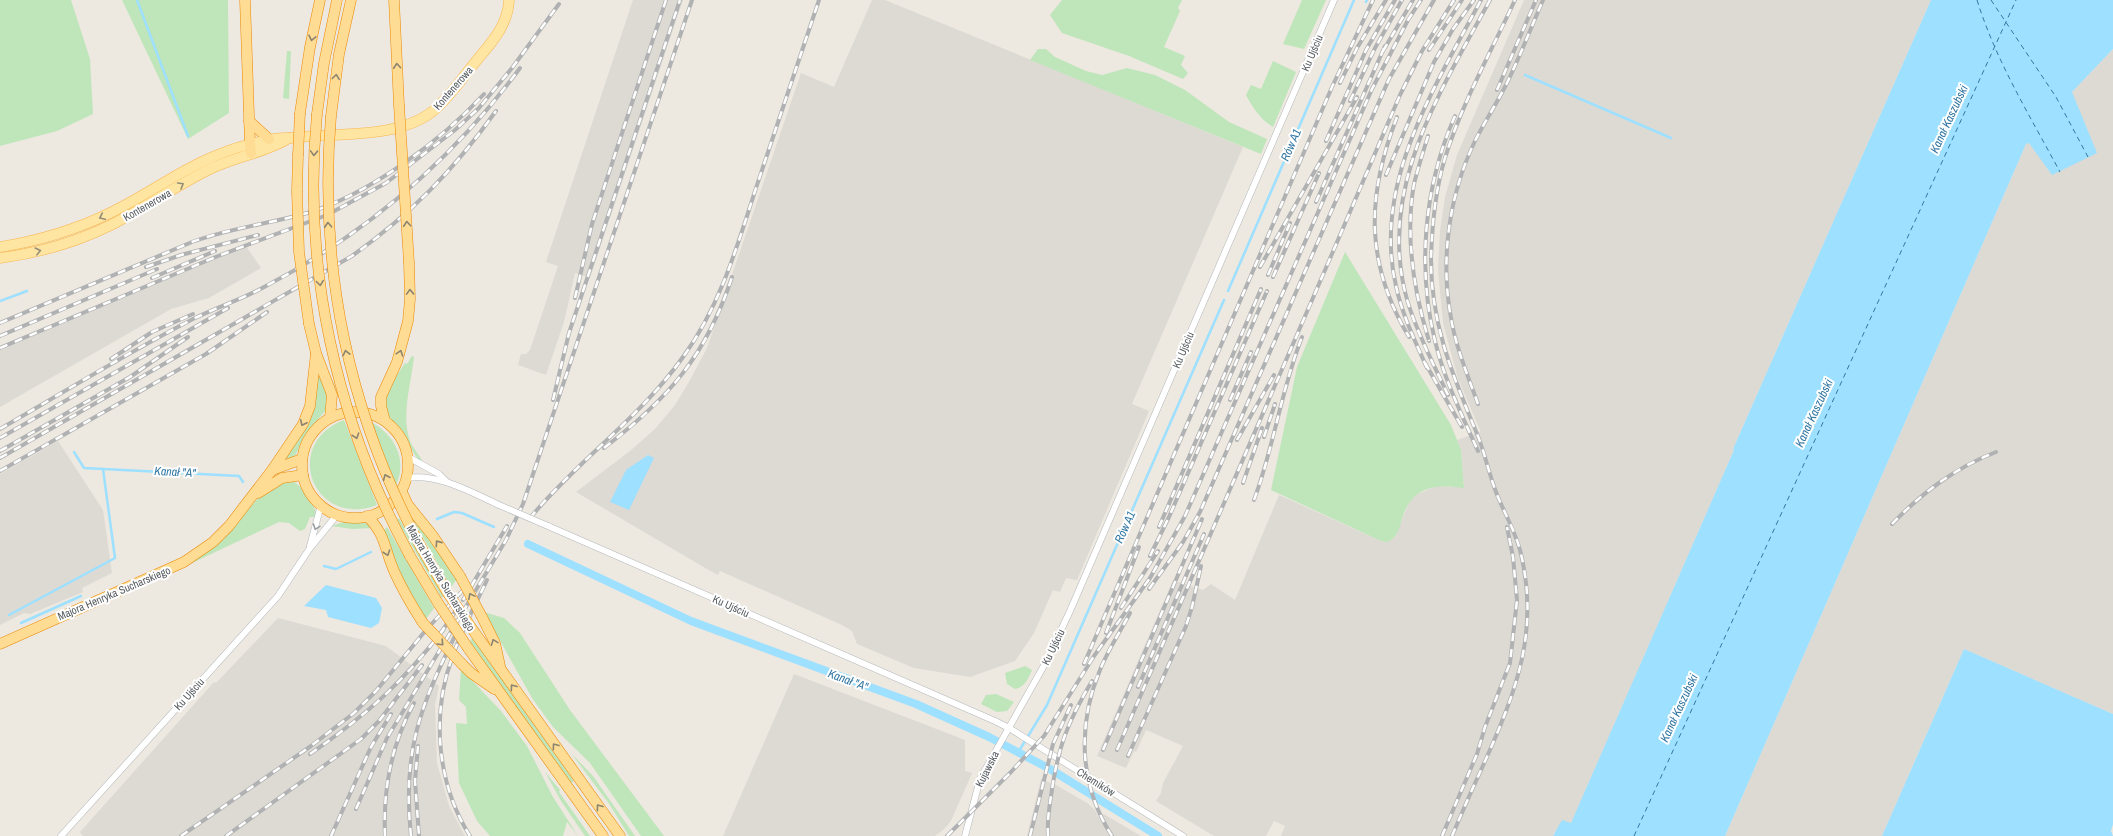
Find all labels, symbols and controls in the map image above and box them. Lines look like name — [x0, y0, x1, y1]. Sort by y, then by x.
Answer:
street label: Ku Ujściu — [1298, 32, 1326, 74]
one-way arrow — [308, 35, 316, 41]
one-way arrow — [392, 63, 401, 69]
street label: Kontenerowa — [430, 63, 476, 113]
one-way arrow — [331, 74, 340, 80]
water label: Kanał Kaszubski — [1926, 82, 1972, 156]
water label: Rów A1 — [1277, 126, 1305, 164]
one-way arrow — [310, 150, 318, 156]
one-way arrow — [177, 183, 184, 190]
street label: Kontenerowa — [120, 186, 174, 224]
one-way arrow — [99, 212, 107, 220]
one-way arrow — [402, 221, 411, 227]
one-way arrow — [324, 222, 333, 228]
one-way arrow — [35, 247, 42, 256]
one-way arrow — [315, 280, 324, 286]
one-way arrow — [406, 289, 414, 295]
street label: Ku Ujściu — [1169, 329, 1197, 371]
one-way arrow — [343, 350, 351, 356]
one-way arrow — [395, 350, 403, 357]
water label: Kanał Kaszubski — [1791, 376, 1837, 450]
one-way arrow — [300, 419, 308, 427]
one-way arrow — [351, 433, 359, 440]
water label: Kanał "A" — [154, 463, 197, 481]
one-way arrow — [383, 473, 391, 481]
water label: Rów A1 — [1111, 508, 1139, 546]
street label: Majora Henryka Sucharskiego — [404, 522, 478, 634]
one-way arrow — [312, 523, 321, 530]
one-way arrow — [435, 540, 443, 547]
one-way arrow — [383, 549, 391, 556]
street label: Majora Henryka Sucharskiego — [55, 563, 173, 623]
street label: Ku Ujściu — [711, 592, 751, 620]
one-way arrow — [468, 593, 475, 600]
street label: Ku Ujściu — [1038, 627, 1068, 667]
one-way arrow — [437, 638, 444, 646]
one-way arrow — [490, 639, 499, 646]
water label: Kanał "A" — [826, 665, 871, 695]
water label: Kanał Kaszubski — [1656, 671, 1702, 745]
street label: Ku Ujściu — [171, 675, 207, 713]
one-way arrow — [511, 685, 518, 692]
one-way arrow — [552, 743, 560, 750]
street label: Kujawska — [972, 749, 1002, 789]
street label: Chemików — [1074, 765, 1118, 799]
one-way arrow — [596, 804, 604, 811]

